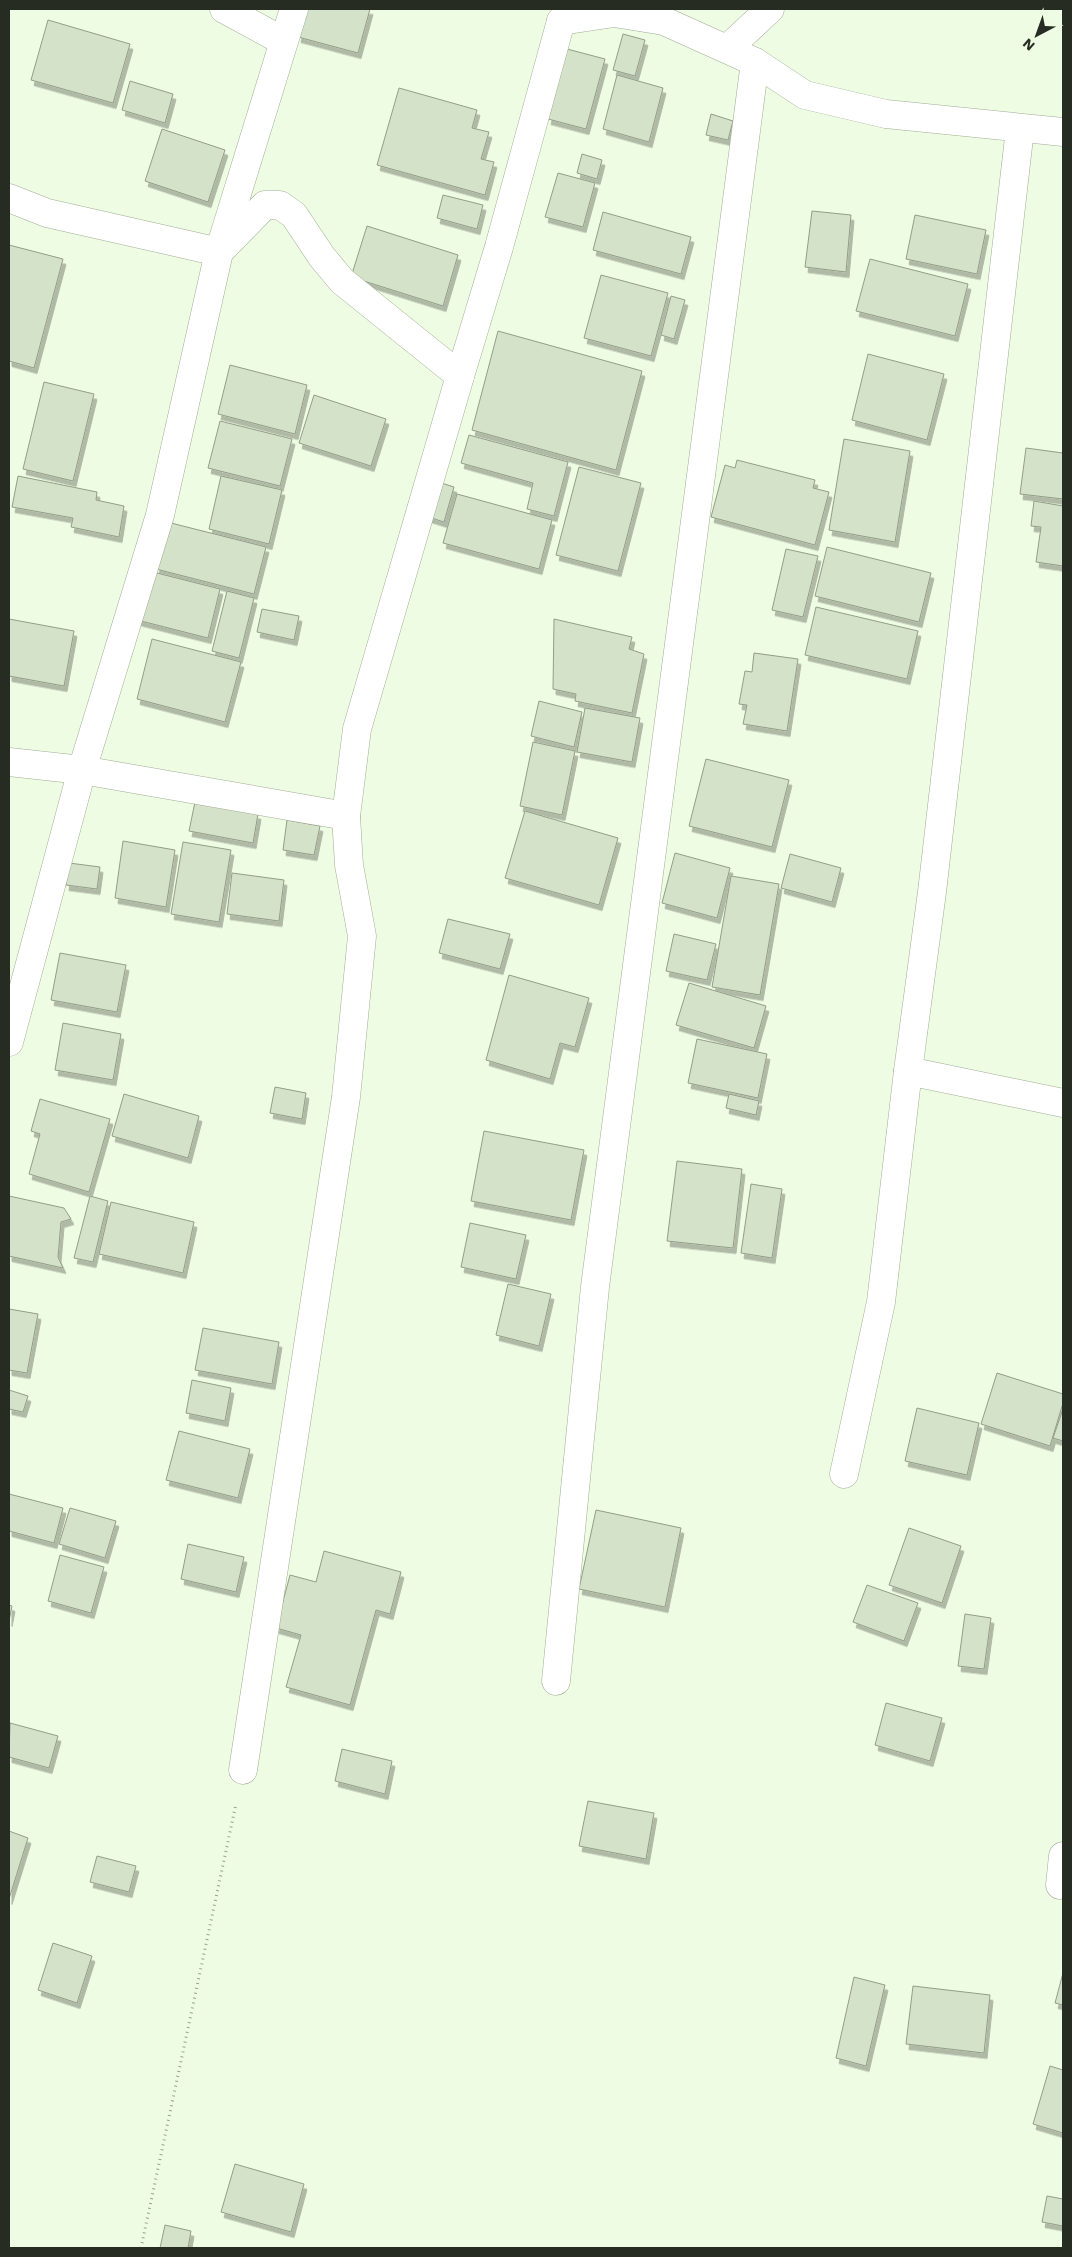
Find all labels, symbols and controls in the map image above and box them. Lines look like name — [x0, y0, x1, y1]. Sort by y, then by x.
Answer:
north arrow — [1012, 10, 1062, 60]
text: N — [1019, 35, 1038, 54]

